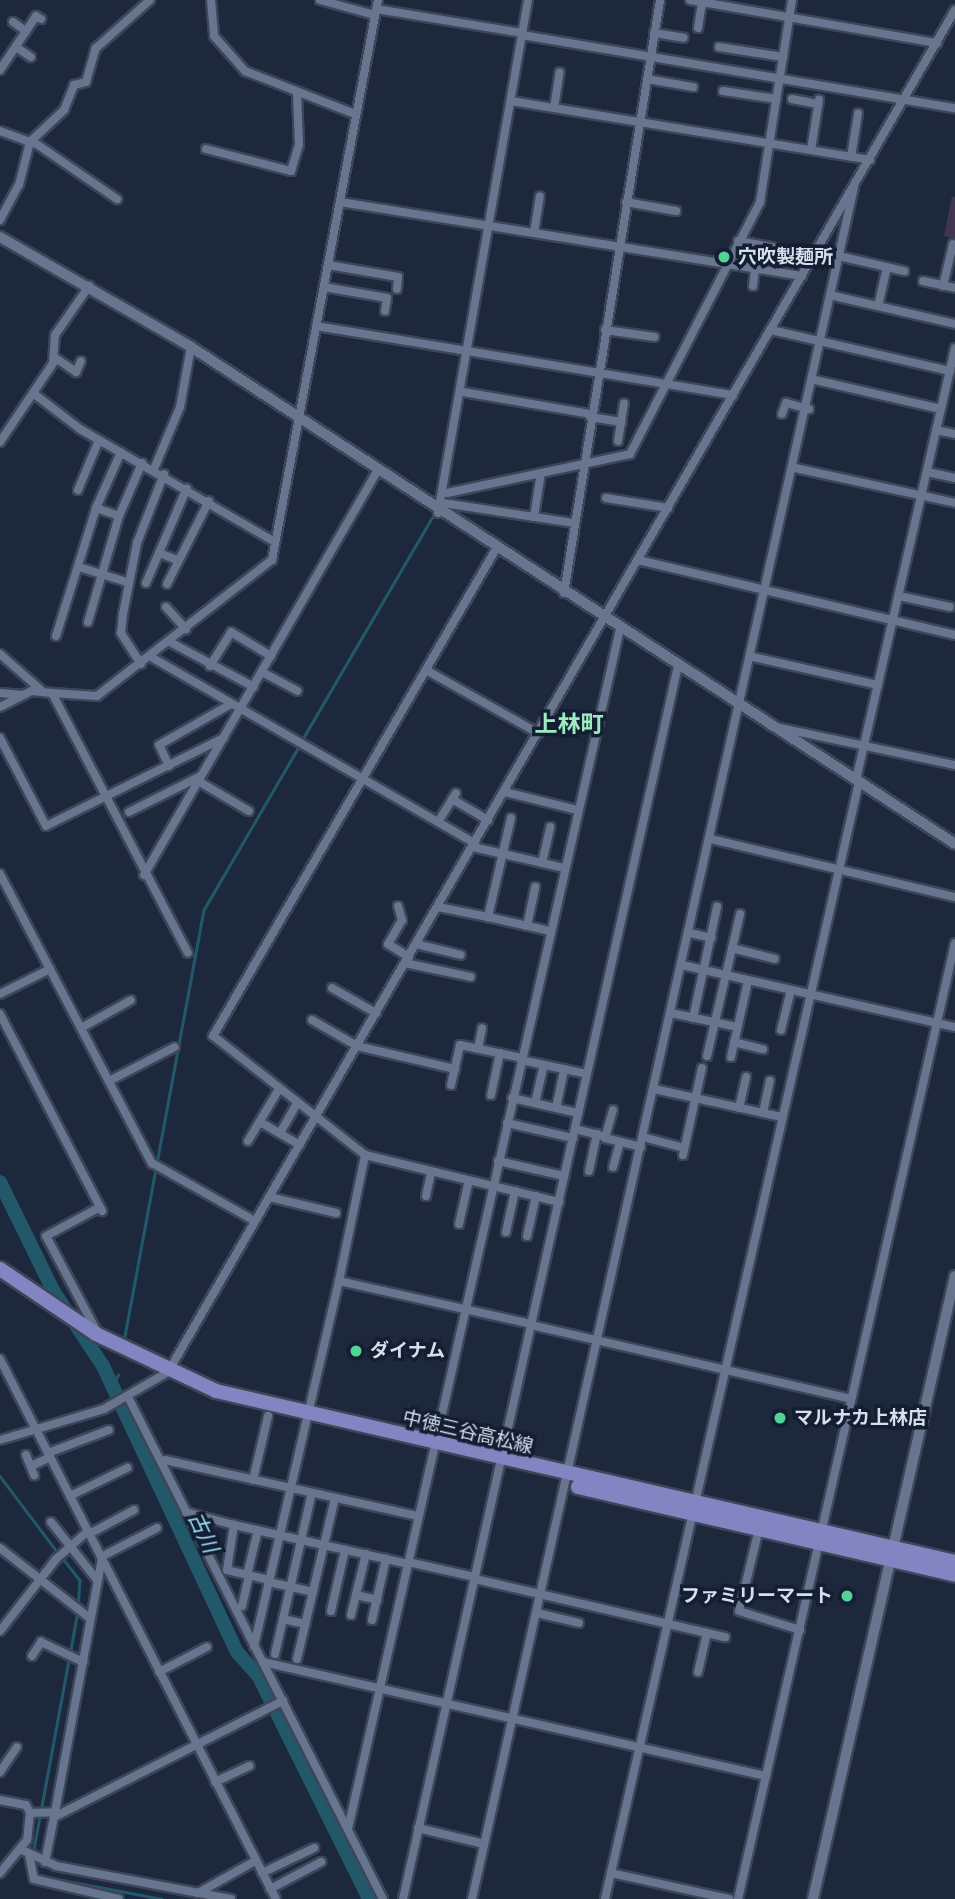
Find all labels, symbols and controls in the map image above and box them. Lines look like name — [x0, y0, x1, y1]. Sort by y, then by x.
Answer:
place label: 穴吹製麺所 — [738, 246, 833, 268]
marker: 穴吹製麺所 — [716, 249, 732, 265]
district label: 上林町 — [535, 709, 603, 737]
place label: ダイナム — [370, 1340, 446, 1362]
marker: ダイナム — [348, 1343, 364, 1359]
street label: 中徳三谷高松線 — [401, 1406, 535, 1458]
place label: マルナカ上林店 — [794, 1407, 927, 1429]
marker: マルナカ上林店 — [772, 1410, 788, 1426]
water label: 古川 — [184, 1508, 224, 1556]
place label: ファミリーマート — [681, 1585, 833, 1607]
marker: ファミリーマート — [839, 1588, 855, 1604]

